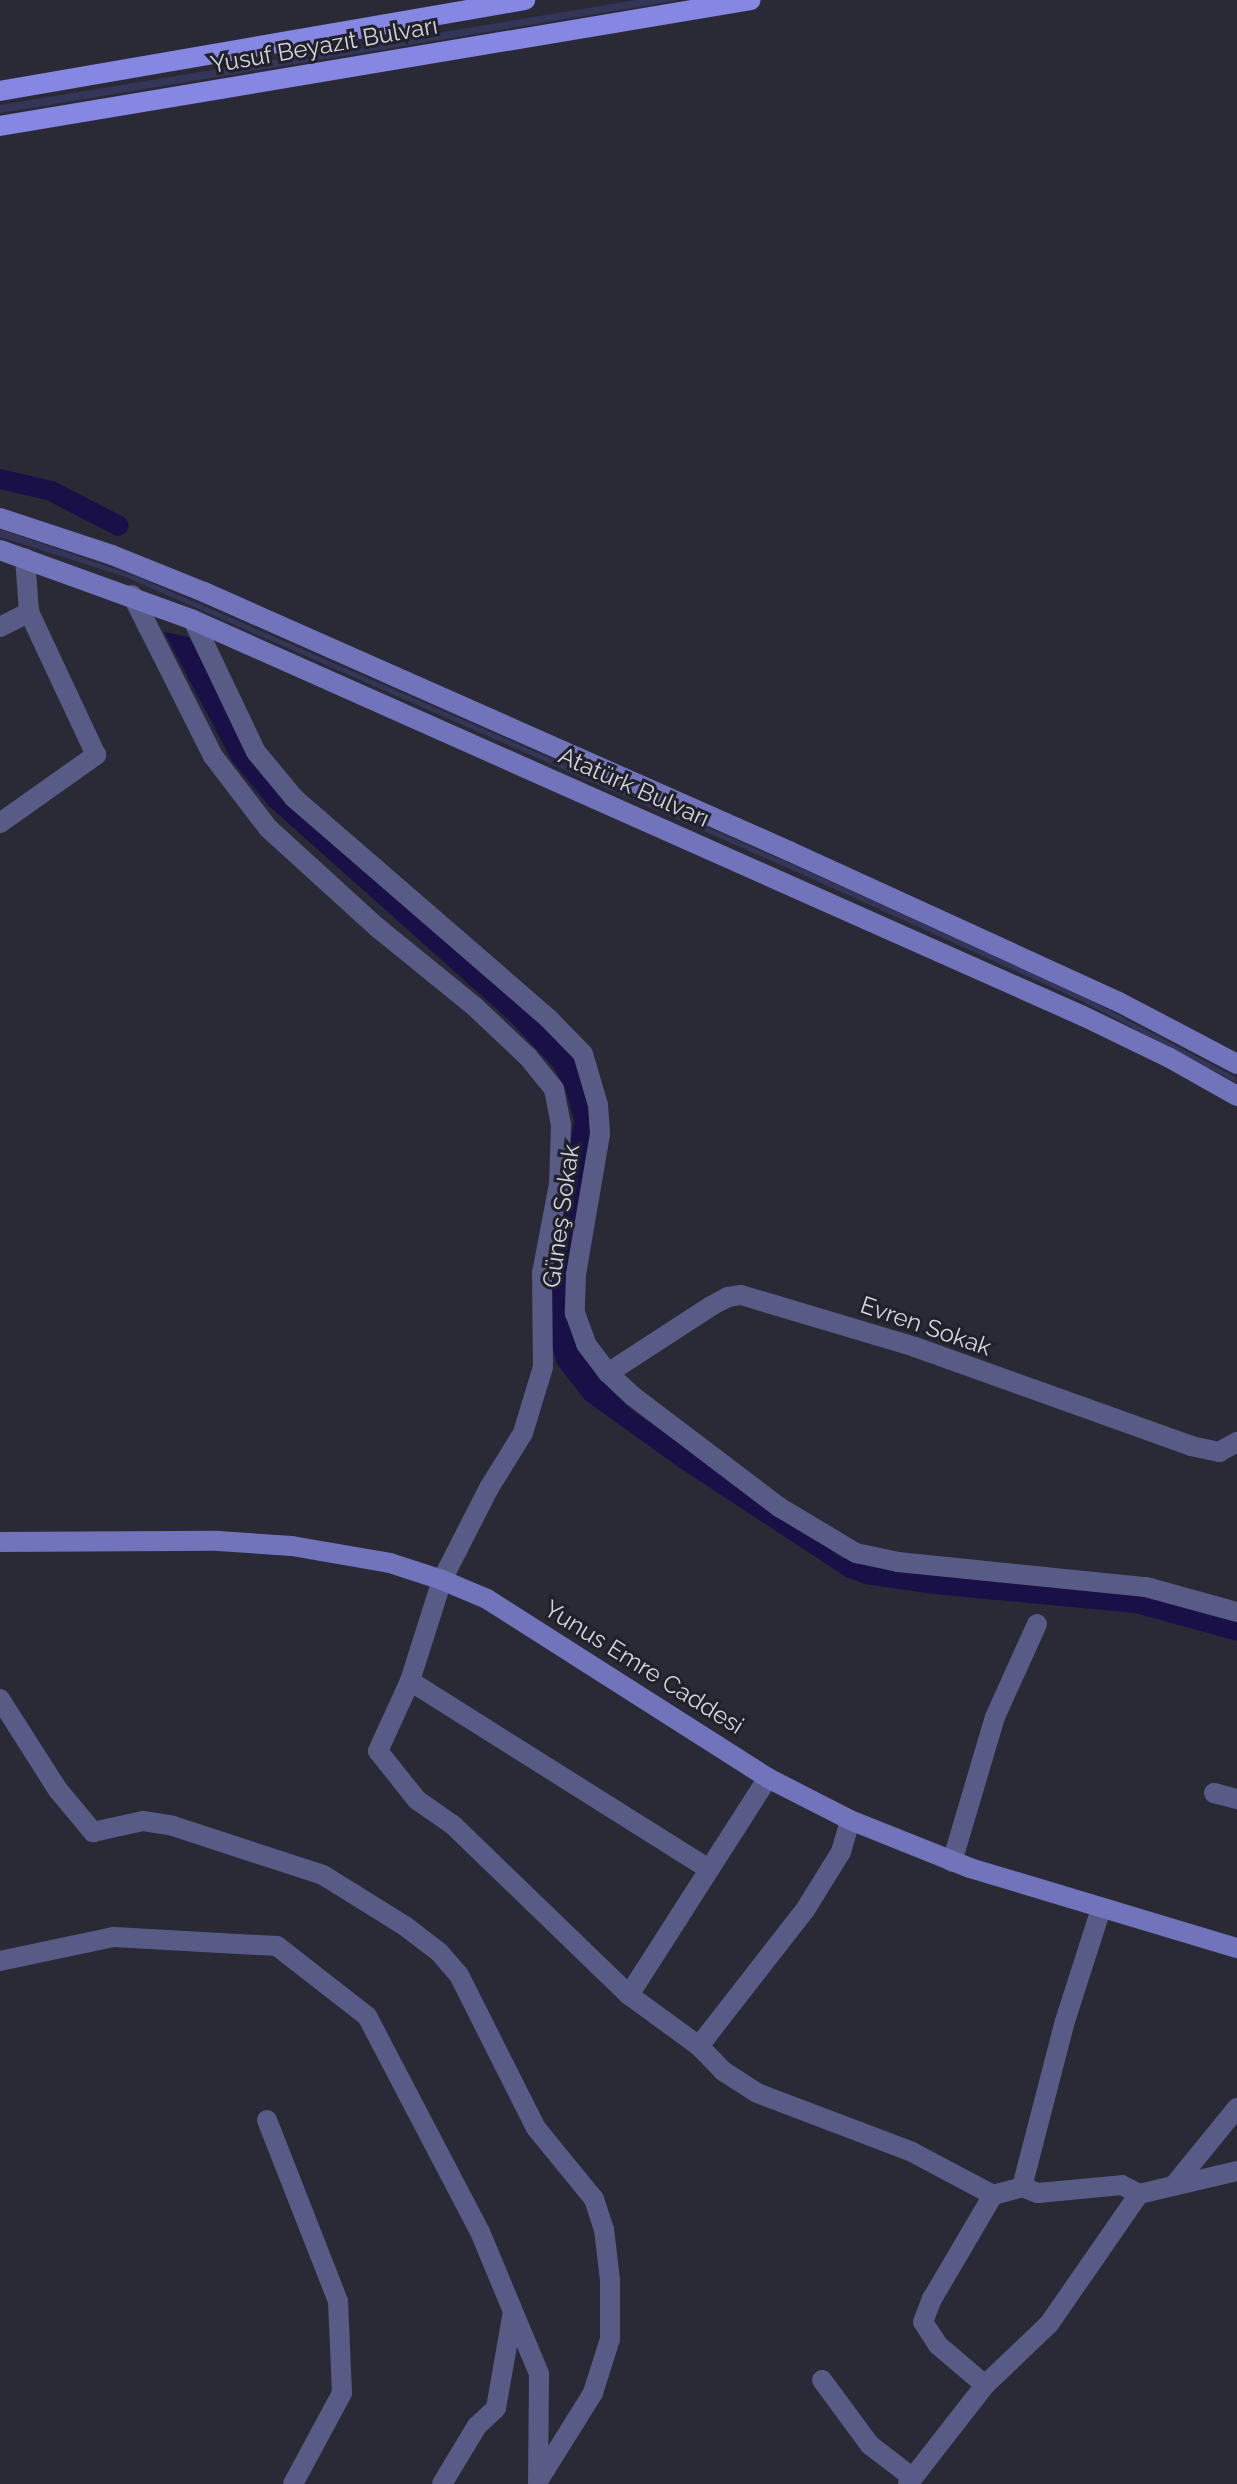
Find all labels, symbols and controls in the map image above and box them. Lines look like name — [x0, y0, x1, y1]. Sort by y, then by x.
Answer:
street label: Yusuf Beyazıt Bulvarı — [208, 11, 440, 79]
street label: Atatürk Bulvarı — [554, 741, 714, 833]
street label: Güneş Sokak — [537, 1142, 585, 1290]
street label: Evren Sokak — [857, 1290, 995, 1362]
street label: Yunus Emre Caddesi — [539, 1594, 749, 1740]

